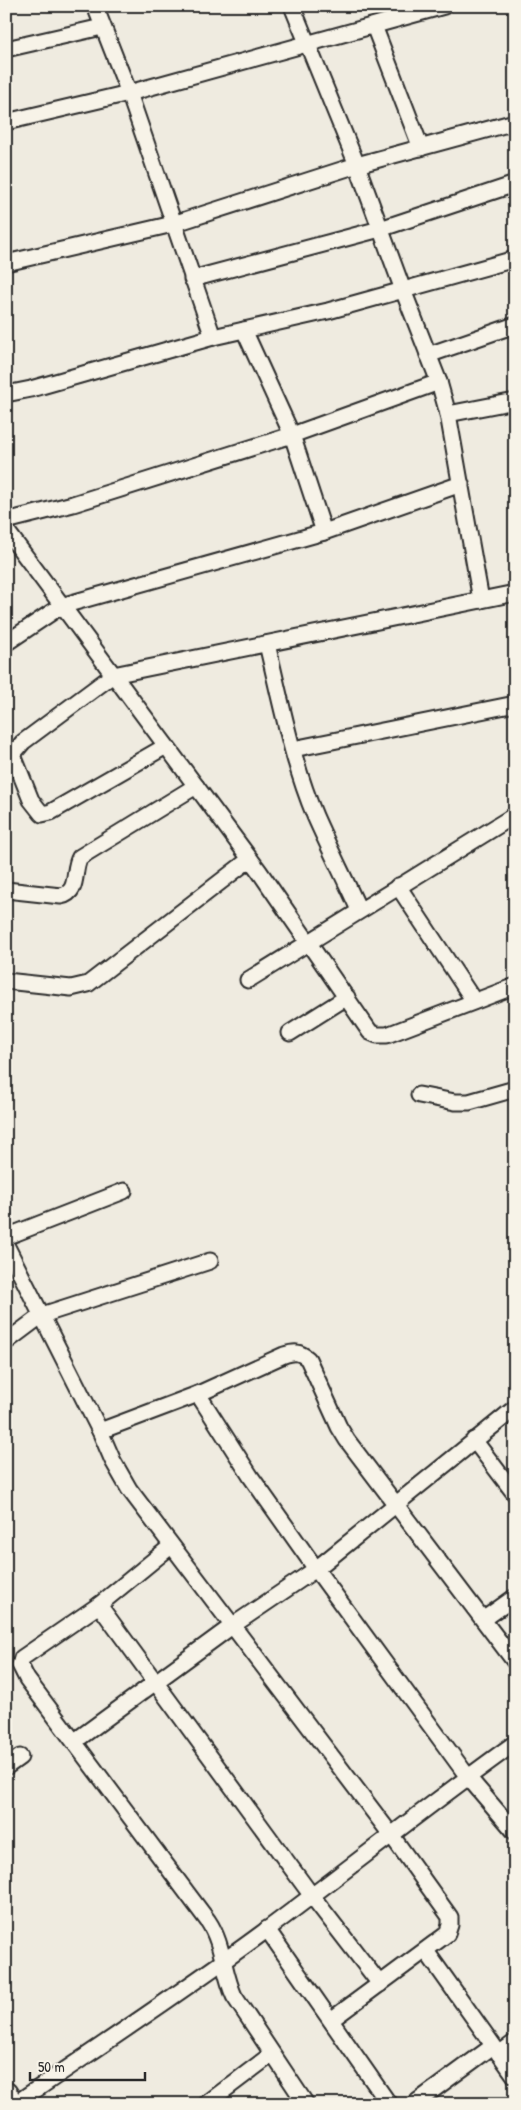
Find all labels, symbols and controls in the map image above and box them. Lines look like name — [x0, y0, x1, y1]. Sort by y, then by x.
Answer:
scale bar — [30, 2050, 145, 2082]
text: 50 m — [38, 2056, 65, 2077]

